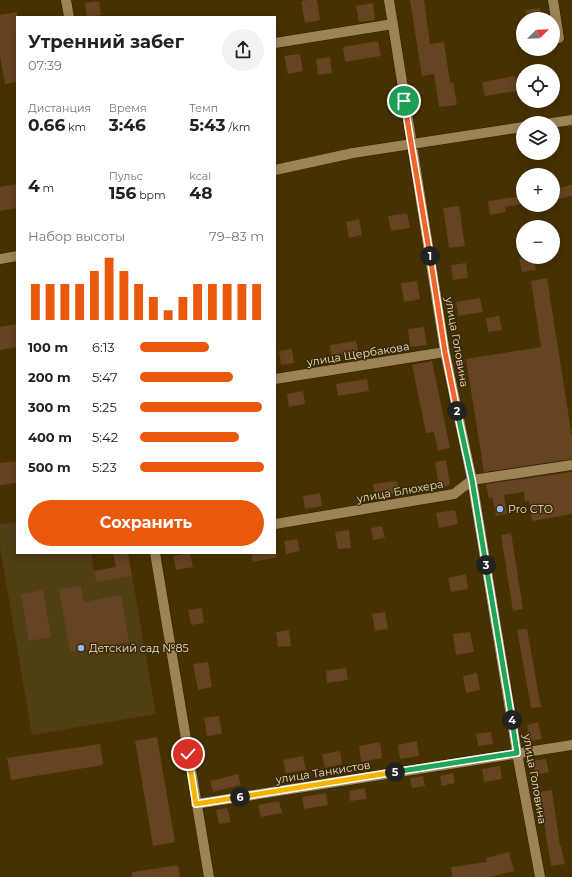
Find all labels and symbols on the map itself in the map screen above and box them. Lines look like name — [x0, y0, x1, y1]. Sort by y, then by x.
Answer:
north arrow — [516, 12, 560, 56]
pin — [387, 84, 421, 118]
pin: 1 — [420, 246, 440, 266]
street label: улица Головина — [442, 295, 472, 388]
street label: улица Щербакова — [305, 339, 410, 369]
pin: 2 — [447, 401, 467, 421]
street label: улица Блюхера — [355, 476, 444, 506]
place label: Pro СТО — [508, 502, 553, 516]
marker: Pro СТО — [495, 504, 505, 514]
pin: 3 — [476, 555, 496, 575]
place label: Детский сад №85 — [89, 641, 189, 655]
marker: Детский сад №85 — [76, 643, 86, 653]
pin: 4 — [502, 710, 522, 730]
street label: улица Головина — [520, 732, 550, 825]
pin — [171, 737, 205, 771]
street label: улица Танкистов — [274, 758, 371, 787]
pin: 5 — [385, 762, 405, 782]
pin: 6 — [230, 787, 250, 807]

